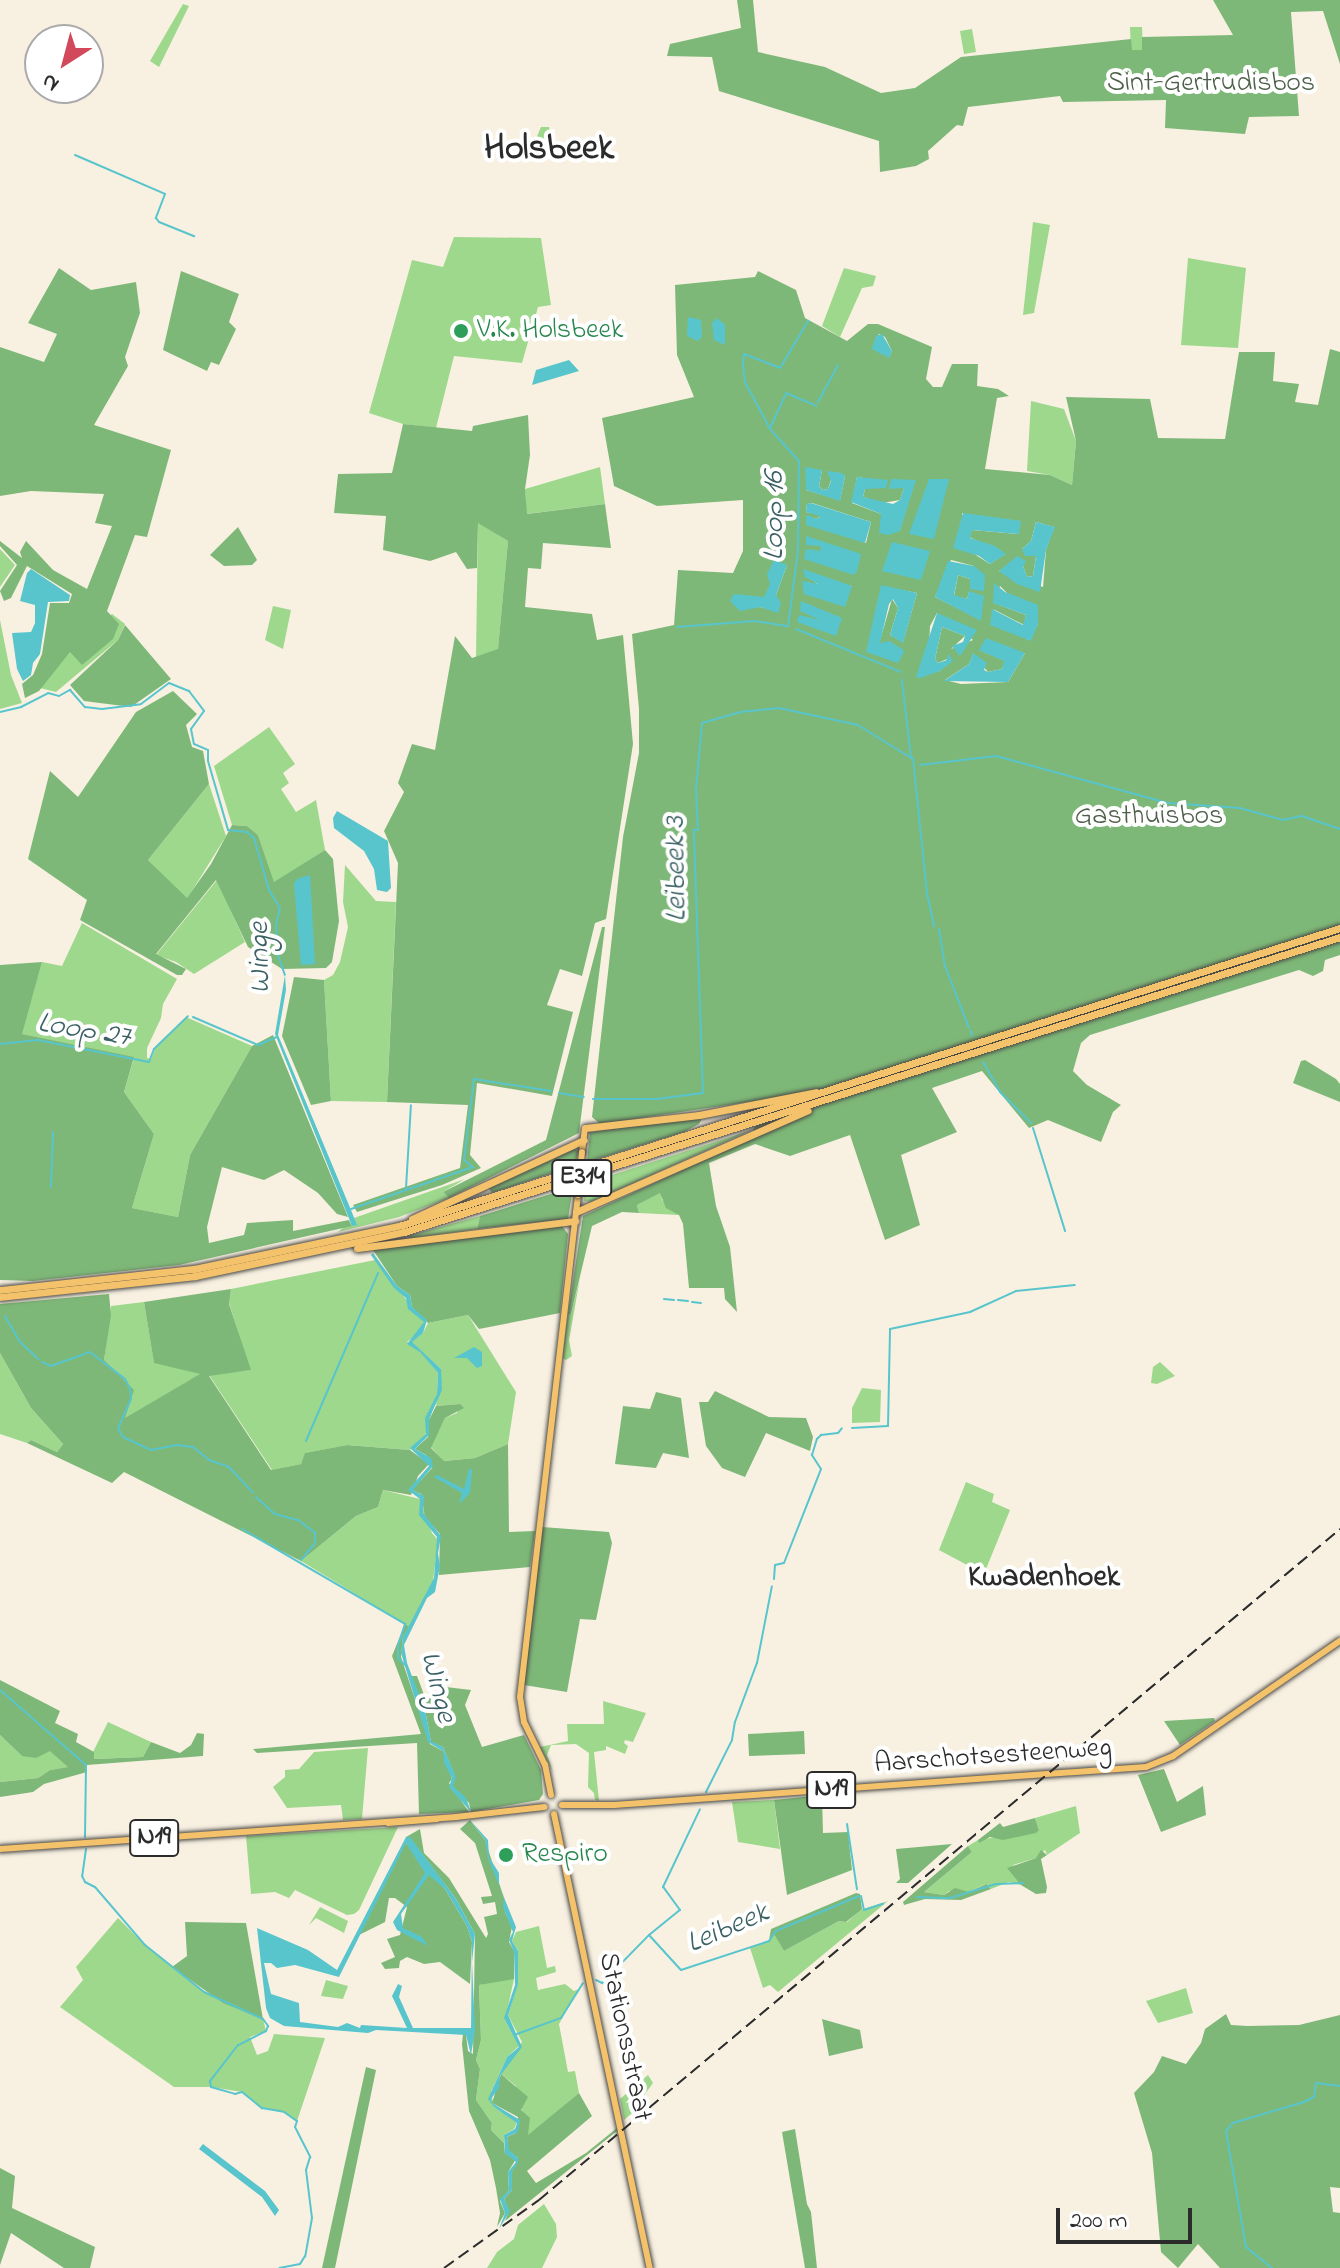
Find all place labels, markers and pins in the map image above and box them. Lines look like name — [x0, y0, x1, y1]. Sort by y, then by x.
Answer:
place label: V.K. Holsbeek — [477, 314, 623, 348]
marker: V.K. Holsbeek — [452, 322, 470, 340]
place label: Respiro — [522, 1838, 608, 1872]
marker: Respiro — [497, 1846, 515, 1864]

